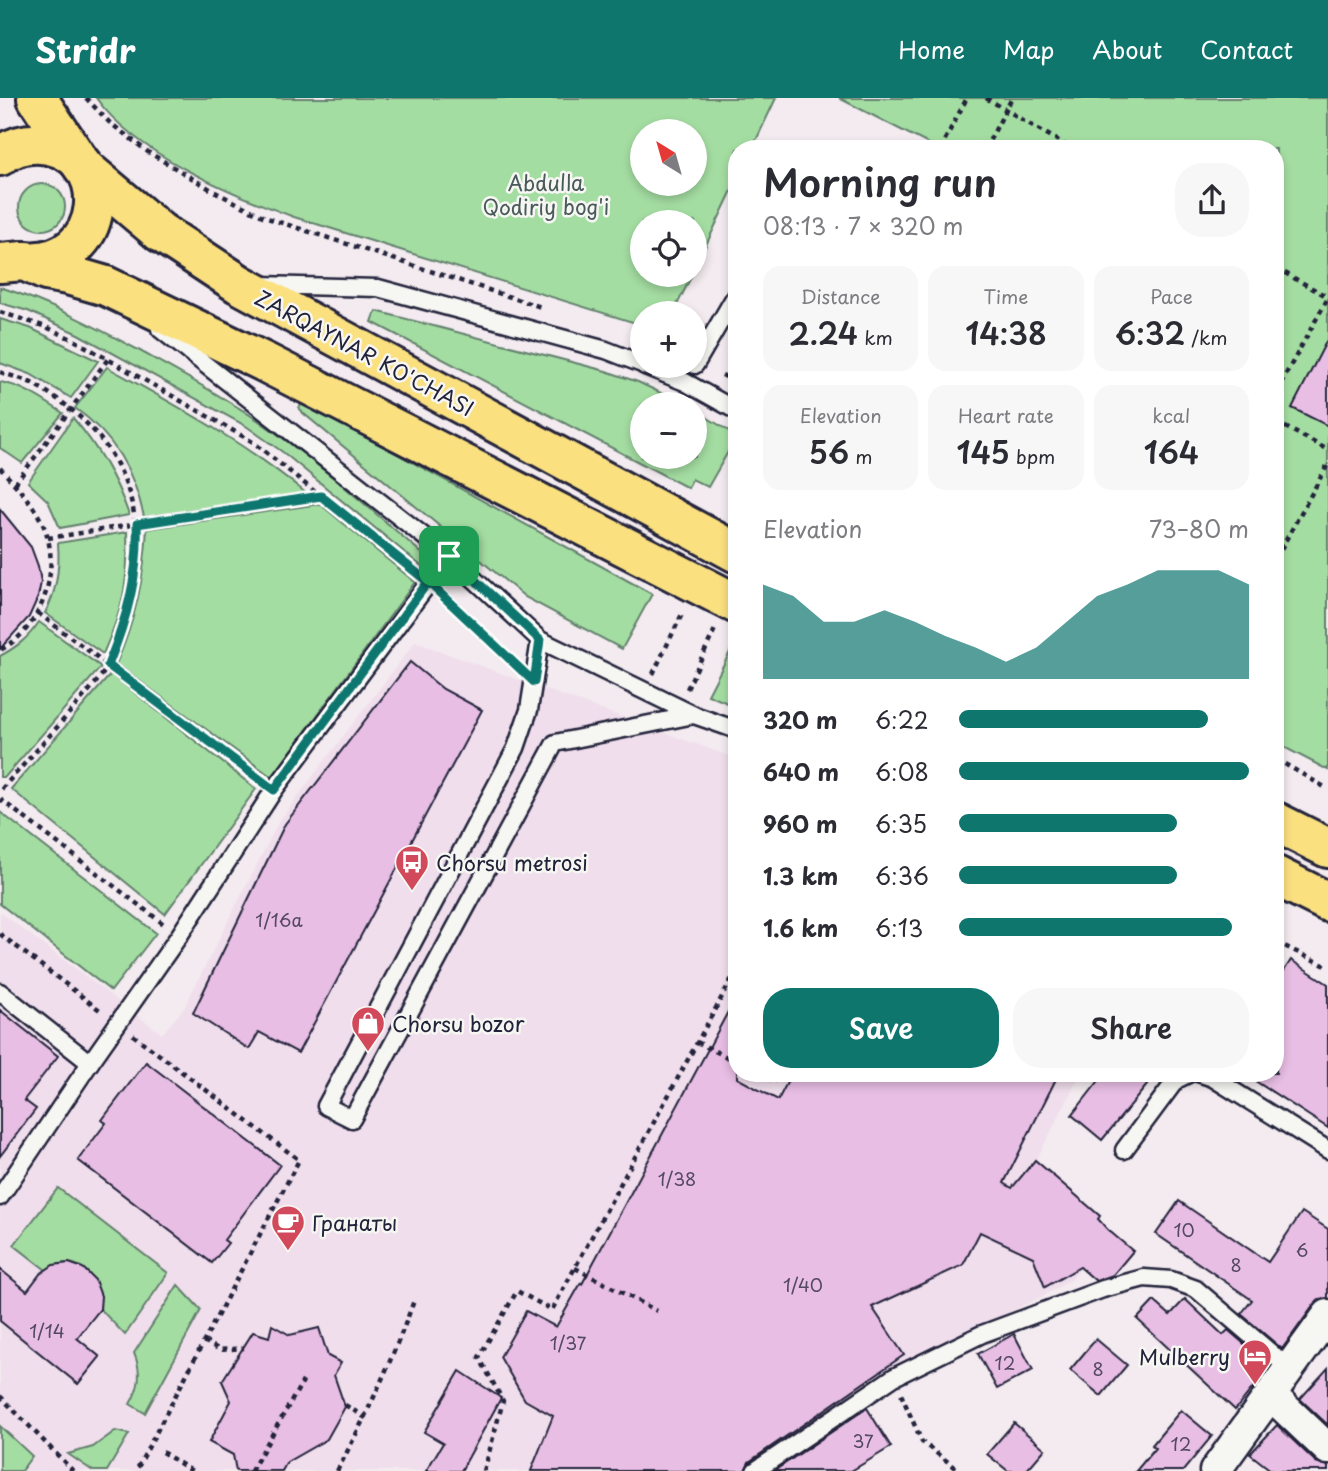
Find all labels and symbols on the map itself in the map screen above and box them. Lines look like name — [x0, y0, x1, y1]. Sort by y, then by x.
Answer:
north arrow — [630, 119, 707, 196]
park label: Abdulla Qodiriy bog'i — [483, 166, 609, 222]
street label: ZARQAYNAR KO'CHASI — [250, 281, 480, 423]
pin — [419, 526, 479, 586]
bus stop icon: Chorsu metrosi — [393, 843, 431, 892]
place label: Chorsu metrosi — [436, 846, 588, 878]
house number: 1/16а — [255, 906, 303, 933]
shop icon: Chorsu bozor — [349, 1004, 387, 1053]
place label: Chorsu bozor — [392, 1007, 525, 1039]
house number: 1/38 — [658, 1165, 696, 1192]
cafe icon: Гранаты — [269, 1203, 307, 1252]
place label: Гранаты — [312, 1206, 397, 1238]
house number: 10 — [1173, 1216, 1195, 1243]
house number: 6 — [1296, 1236, 1308, 1263]
house number: 8 — [1230, 1251, 1242, 1278]
house number: 1/40 — [783, 1271, 823, 1298]
house number: 1/14 — [29, 1317, 65, 1344]
house number: 1/37 — [550, 1329, 587, 1356]
hotel icon: Mulberry — [1236, 1337, 1274, 1386]
place label: Mulberry — [1139, 1340, 1230, 1372]
house number: 12 — [995, 1349, 1015, 1376]
house number: 8 — [1092, 1355, 1104, 1382]
house number: 37 — [852, 1427, 874, 1454]
house number: 12 — [1171, 1430, 1191, 1457]

